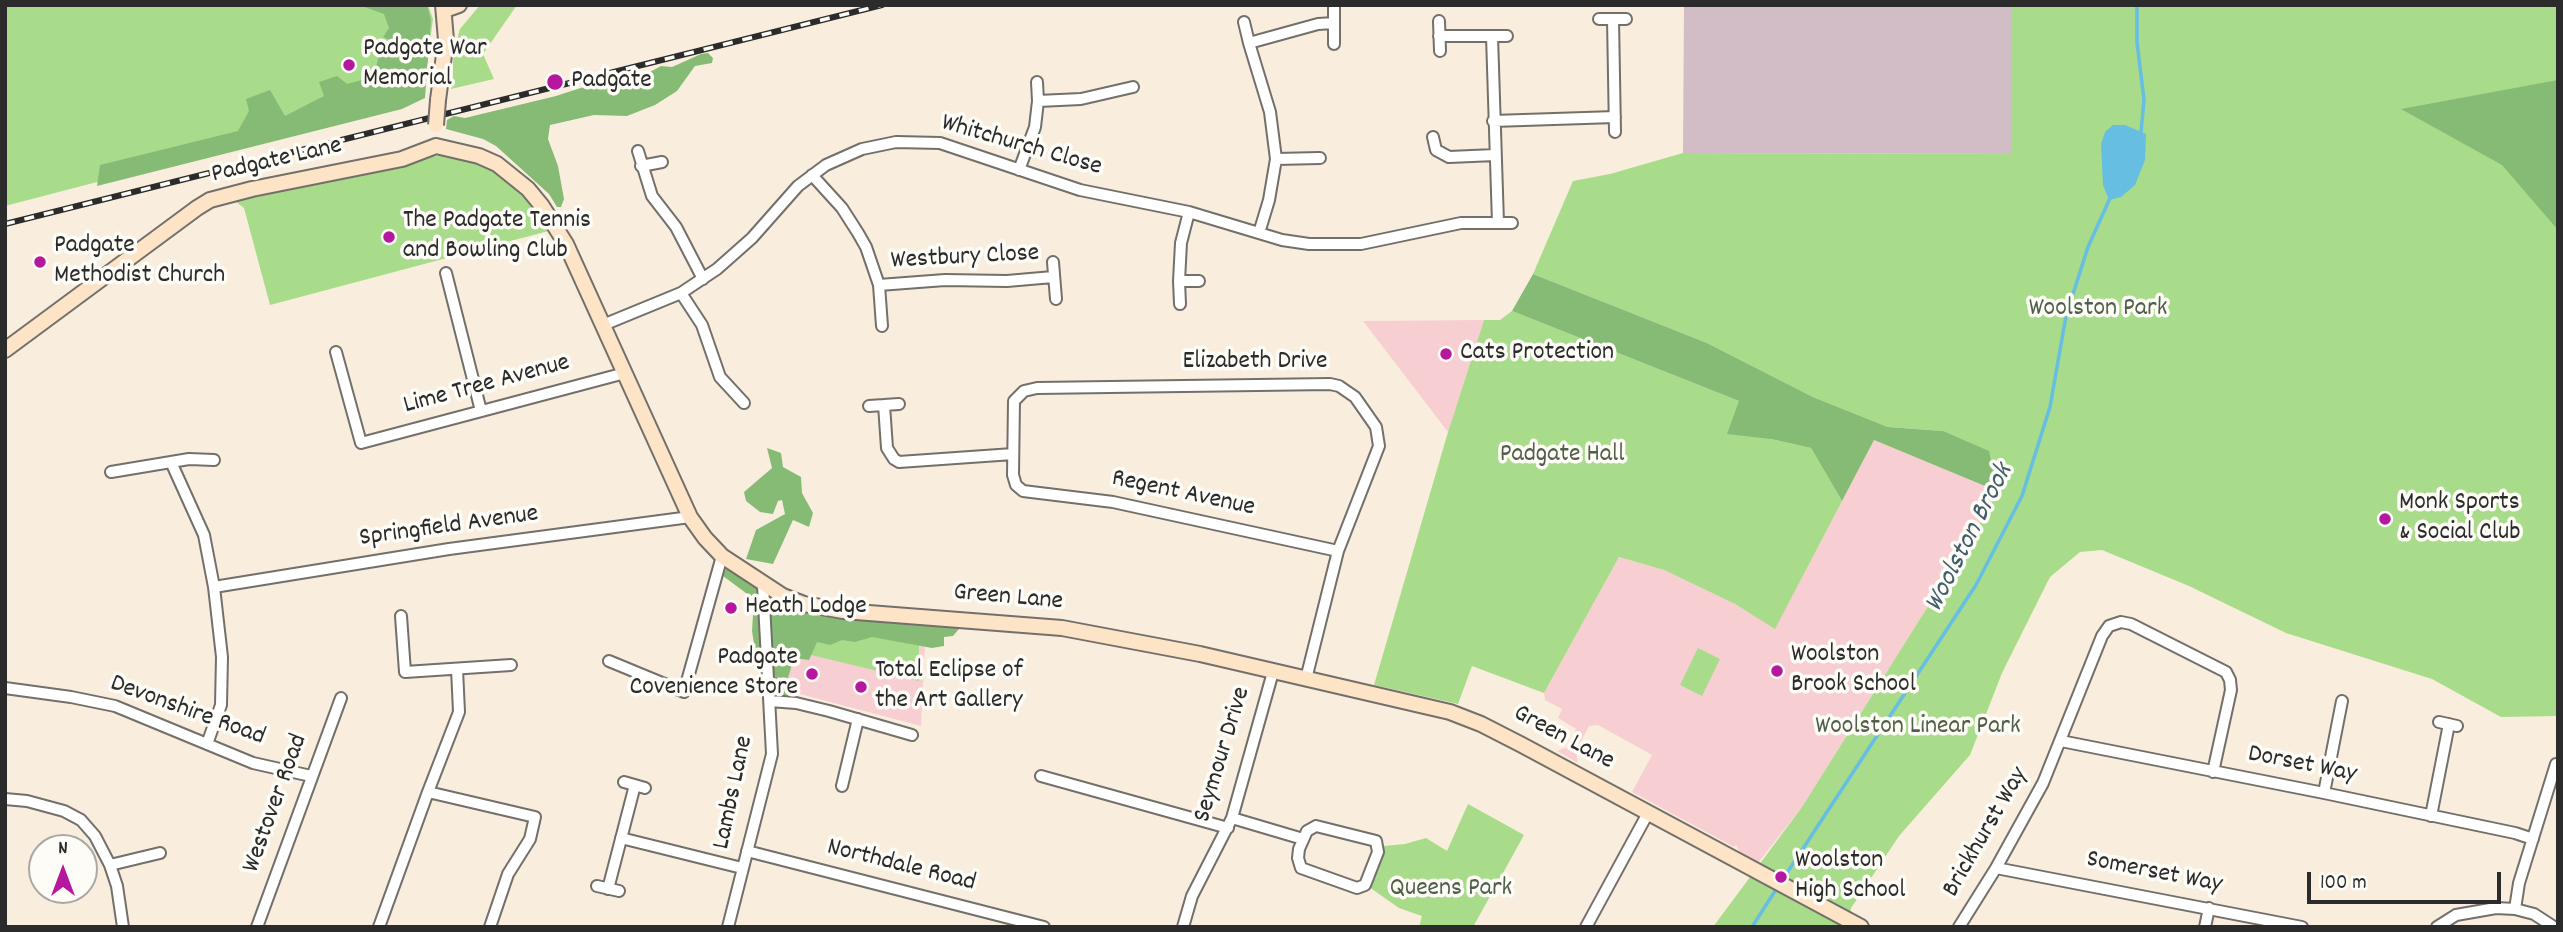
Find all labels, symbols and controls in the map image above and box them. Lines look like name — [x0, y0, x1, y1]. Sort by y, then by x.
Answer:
place label: Padgate War Memorial — [363, 34, 487, 96]
marker: Padgate War Memorial — [341, 57, 357, 73]
place label: Padgate — [571, 66, 652, 98]
marker: Padgate — [545, 72, 565, 92]
street label: Whitchurch Close — [937, 109, 1105, 185]
street label: Padgate Lane — [209, 132, 345, 192]
place label: The Padgate Tennis and Bowling Club — [403, 206, 591, 268]
marker: The Padgate Tennis and Bowling Club — [381, 229, 397, 245]
place label: Padgate Methodist Church — [54, 231, 225, 292]
street label: Westbury Close — [890, 240, 1040, 278]
marker: Padgate Methodist Church — [32, 254, 48, 270]
park label: Woolston Park — [2029, 294, 2167, 326]
place label: Cats Protection — [1460, 338, 1614, 370]
marker: Cats Protection — [1438, 346, 1454, 362]
street label: Elizabeth Drive — [1182, 347, 1328, 379]
street label: Lime Tree Avenue — [401, 349, 573, 423]
park label: Padgate Hall — [1500, 440, 1624, 472]
water label: Woolston Brook — [1919, 459, 2023, 619]
street label: Regent Avenue — [1109, 465, 1257, 525]
place label: Monk Sports & Social Club — [2399, 488, 2520, 550]
street label: Springfield Avenue — [358, 500, 540, 556]
marker: Monk Sports & Social Club — [2377, 511, 2393, 527]
street label: Green Lane — [952, 579, 1064, 619]
place label: Heath Lodge — [745, 592, 867, 624]
marker: Heath Lodge — [723, 600, 739, 616]
place label: Woolston Brook School — [1791, 640, 1916, 702]
place label: Padgate Covenience Store — [630, 643, 798, 704]
place label: Total Eclipse of the Art Gallery — [875, 656, 1023, 718]
marker: Woolston Brook School — [1769, 663, 1785, 679]
marker: Padgate Covenience Store — [804, 666, 820, 682]
street label: Devonshire Road — [105, 670, 269, 754]
marker: Total Eclipse of the Art Gallery — [853, 679, 869, 695]
street label: Seymour Drive — [1189, 684, 1259, 826]
street label: Green Lane — [1507, 699, 1619, 779]
park label: Woolston Linear Park — [1815, 712, 2021, 744]
street label: Westover Road — [238, 731, 316, 877]
street label: Lambs Lane — [708, 733, 762, 853]
street label: Dorset Way — [2245, 740, 2359, 792]
street label: Brickhurst Way — [1937, 763, 2037, 903]
street label: Northdale Road — [823, 833, 979, 901]
north arrow — [28, 834, 98, 904]
text: N — [58, 836, 68, 863]
place label: Woolston High School — [1795, 846, 1905, 908]
street label: Somerset Way — [2084, 846, 2224, 902]
scale bar — [2311, 858, 2505, 902]
marker: Woolston High School — [1773, 869, 1789, 885]
text: 100 m — [2320, 869, 2367, 899]
park label: Queens Park — [1390, 874, 1512, 906]

